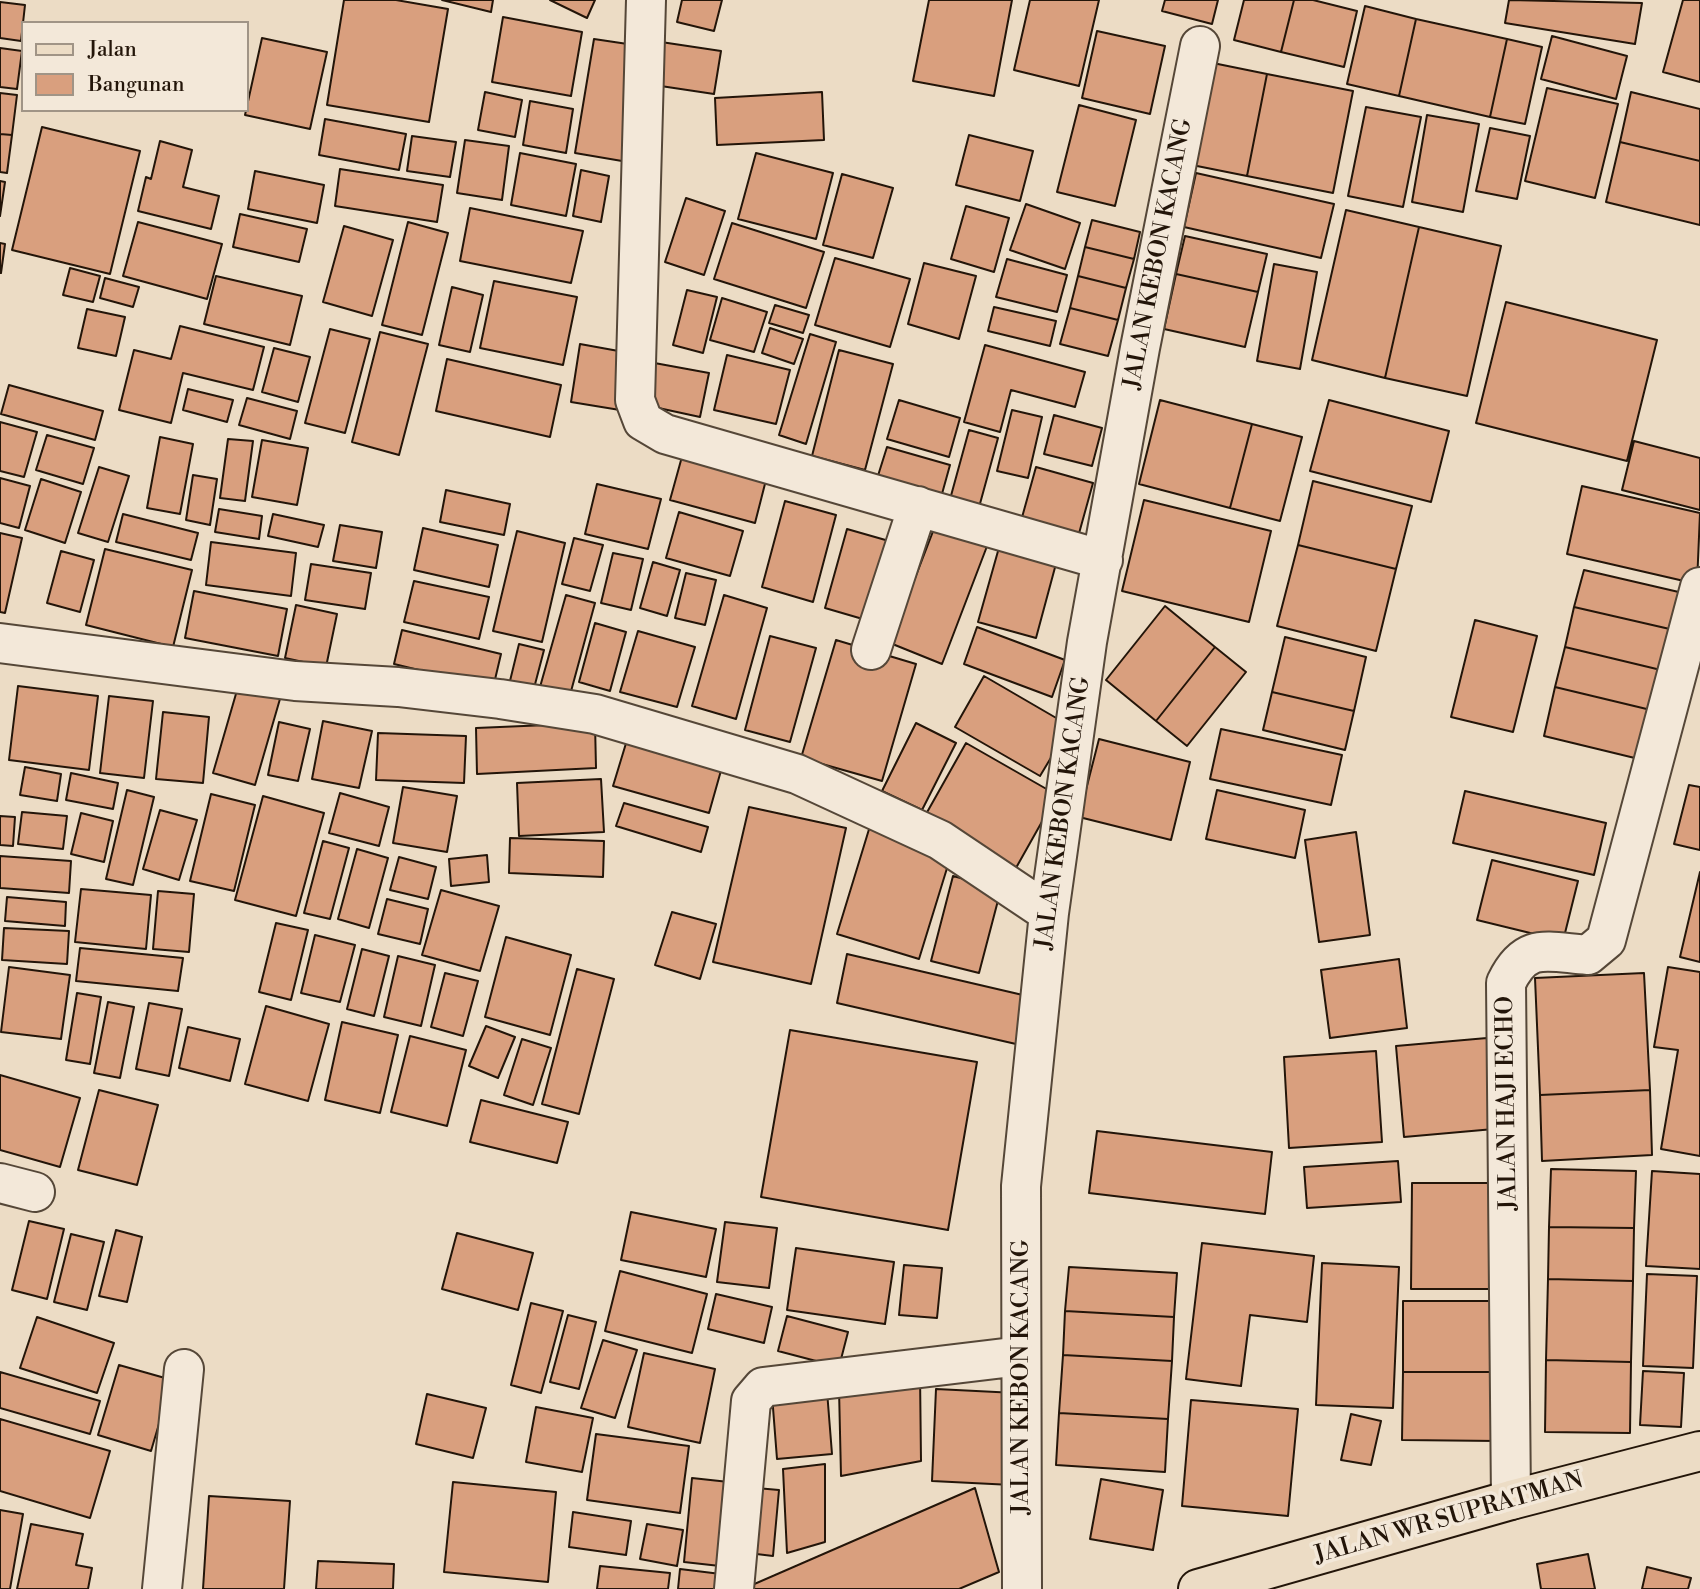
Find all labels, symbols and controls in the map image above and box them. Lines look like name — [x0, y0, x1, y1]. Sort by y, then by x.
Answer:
legend — [21, 21, 248, 112]
text: Jalan — [88, 37, 137, 63]
text: Bangunan — [88, 72, 184, 98]
street label: JALAN KEBON KACANG — [1119, 116, 1199, 392]
street label: JALAN KEBON KACANG — [1031, 675, 1097, 951]
street label: JALAN HAJI ECHO — [1492, 996, 1524, 1210]
street label: JALAN KEBON KACANG — [1008, 1239, 1036, 1515]
street label: JALAN WR SUPRATMAN — [1311, 1467, 1587, 1571]

